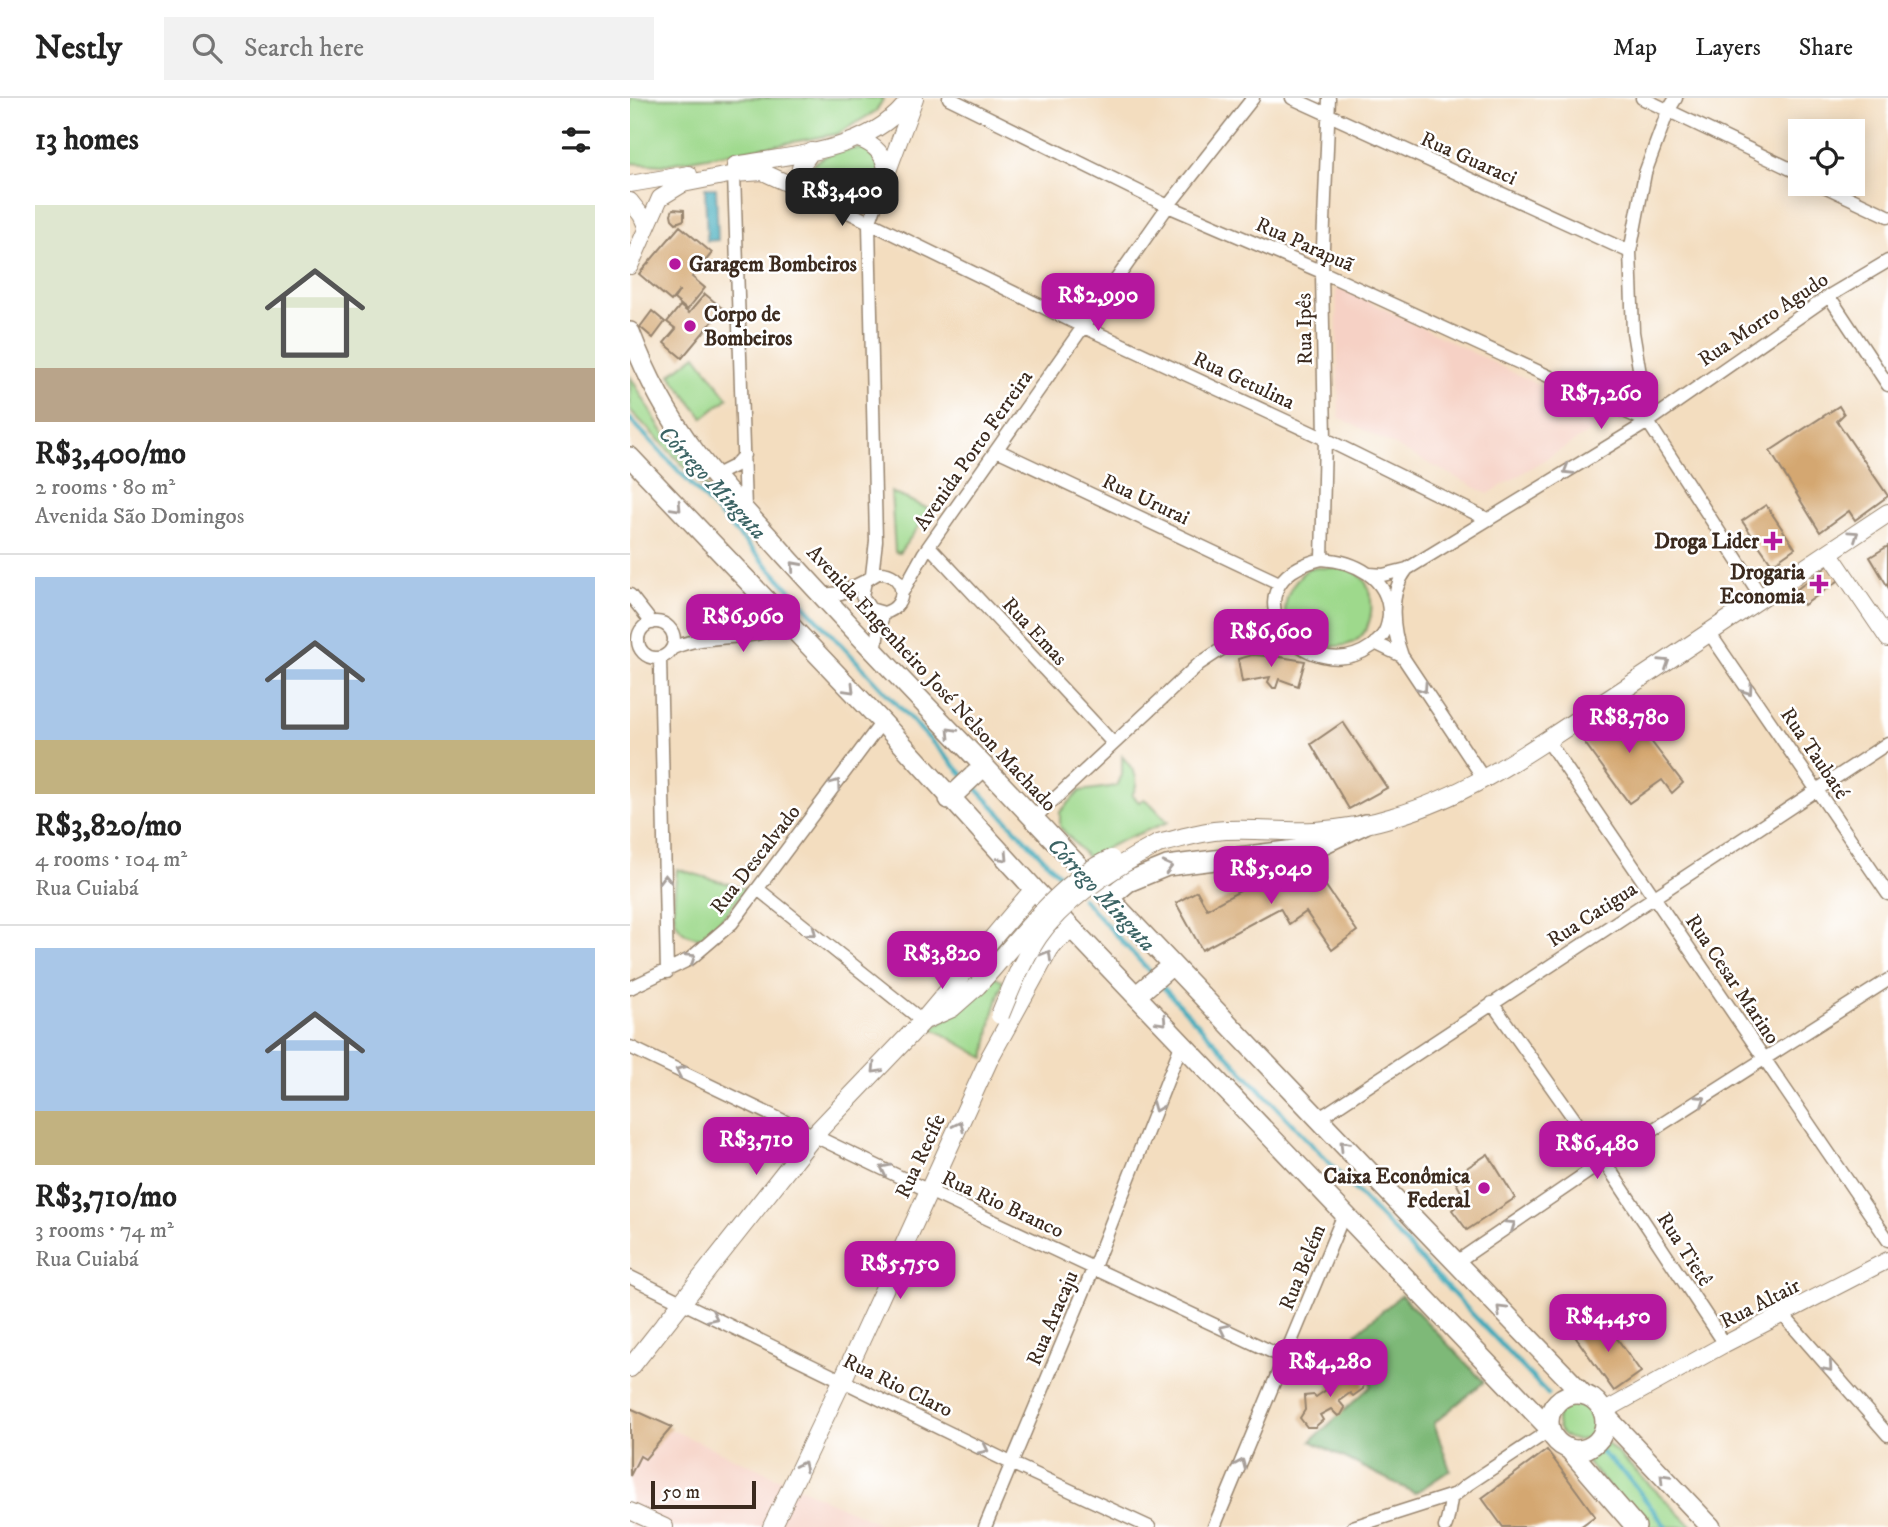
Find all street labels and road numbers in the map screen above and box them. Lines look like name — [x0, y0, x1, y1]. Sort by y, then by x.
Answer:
street label: Rua Guaraci — [1417, 126, 1521, 192]
street label: Rua Parapuã — [1251, 212, 1358, 278]
street label: Rua Morro Agudo — [1694, 267, 1834, 373]
street label: Rua Ipês — [1291, 293, 1319, 365]
street label: Rua Getulina — [1189, 346, 1299, 416]
street label: Avenida Porto Ferreira — [909, 365, 1039, 536]
street label: Rua Ururai — [1098, 468, 1193, 531]
street label: Avenida Engenheiro José Nelson Machado — [801, 540, 1062, 817]
street label: Rua Emas — [996, 592, 1072, 671]
street label: Rua Taubaté — [1774, 703, 1854, 805]
street label: Rua Descalvado — [705, 800, 807, 920]
street label: Rua Catigua — [1543, 876, 1642, 953]
street label: Rua Cesar Marino — [1679, 910, 1785, 1049]
street label: Rua Recife — [890, 1110, 952, 1203]
street label: Rua Rio Branco — [937, 1165, 1068, 1245]
street label: Rua Tietê — [1651, 1208, 1718, 1292]
street label: Rua Belém — [1274, 1220, 1332, 1314]
street label: Rua Aracaju — [1021, 1267, 1085, 1370]
street label: Rua Altair — [1716, 1273, 1805, 1335]
street label: Rua Rio Claro — [838, 1348, 957, 1424]

